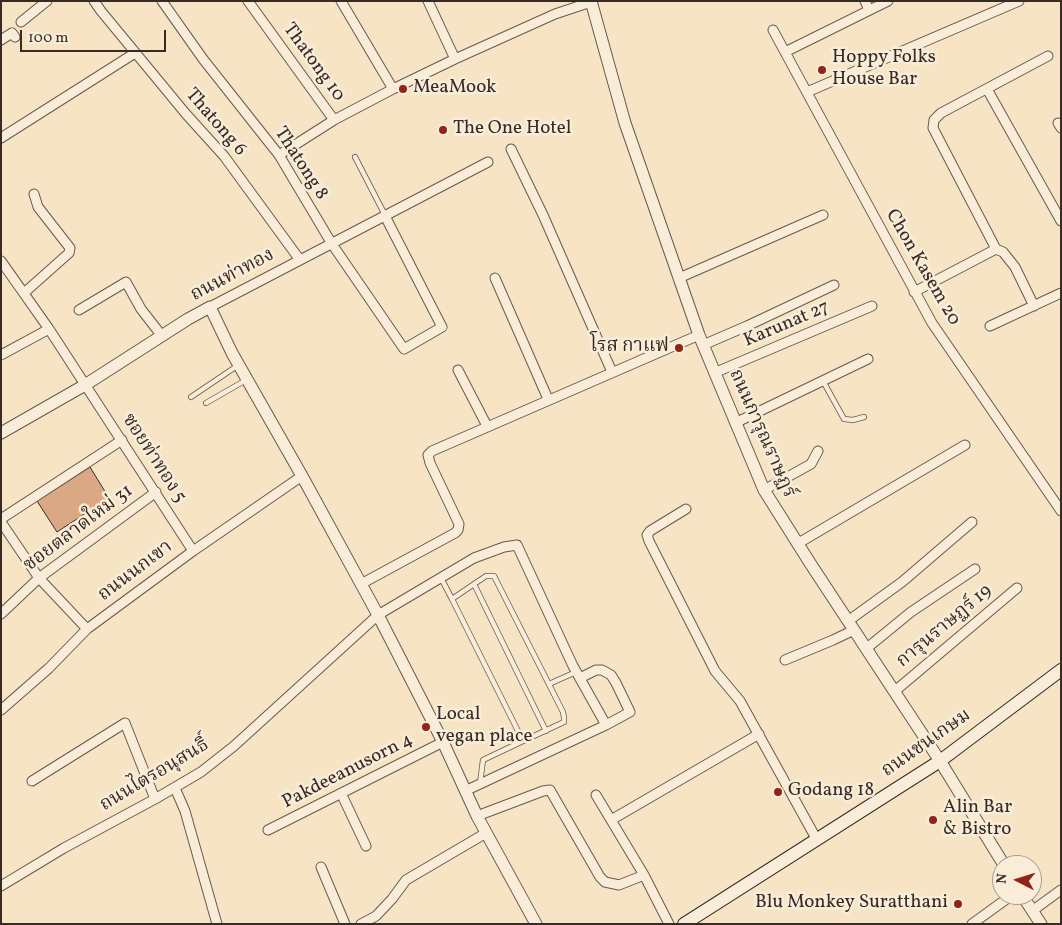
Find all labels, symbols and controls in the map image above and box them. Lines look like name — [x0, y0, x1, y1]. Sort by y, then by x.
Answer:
street label: Thatong 10 — [277, 19, 349, 107]
scale bar — [22, 20, 169, 52]
text: 100 m — [28, 28, 68, 49]
place label: Hoppy Folks House Bar — [832, 48, 936, 92]
marker: Hoppy Folks House Bar — [816, 64, 828, 76]
place label: MeaMook — [413, 78, 496, 100]
marker: MeaMook — [397, 83, 409, 95]
street label: Thatong 6 — [179, 84, 251, 162]
place label: The One Hotel — [453, 119, 571, 141]
street label: Thatong 8 — [268, 123, 332, 205]
marker: The One Hotel — [437, 124, 449, 136]
street label: Chon Kasem 20 — [879, 206, 965, 330]
street label: ถนนท่าทอง — [187, 244, 279, 308]
street label: Karunat 27 — [741, 297, 833, 353]
place label: โรส กาแฟ — [590, 337, 669, 359]
marker: โรส กาแฟ — [673, 342, 685, 354]
street label: ถนนการุณราษฏร์ — [722, 366, 800, 502]
street label: ซอยท่าทอง 5 — [116, 410, 190, 508]
street label: ซอยตลาดใหม่ 31 — [20, 480, 138, 578]
street label: ถนนนกเขา — [94, 537, 178, 607]
street label: การุนราษฏร์ 19 — [893, 580, 997, 674]
place label: Local vegan place — [436, 705, 533, 749]
street label: ถนนชนเกษม — [878, 705, 976, 783]
marker: Local vegan place — [420, 721, 432, 733]
street label: Pakdeeanusorn 4 — [279, 729, 417, 815]
street label: ถนนไตรอนุสนธิ์ — [96, 734, 214, 818]
place label: Godang 18 — [788, 781, 874, 803]
marker: Godang 18 — [772, 786, 784, 798]
place label: Alin Bar & Bistro — [943, 798, 1012, 842]
marker: Alin Bar & Bistro — [927, 814, 939, 826]
north arrow — [992, 855, 1042, 905]
text: N — [993, 873, 1012, 885]
place label: Blu Monkey Suratthani — [755, 893, 948, 915]
marker: Blu Monkey Suratthani — [952, 898, 964, 910]

